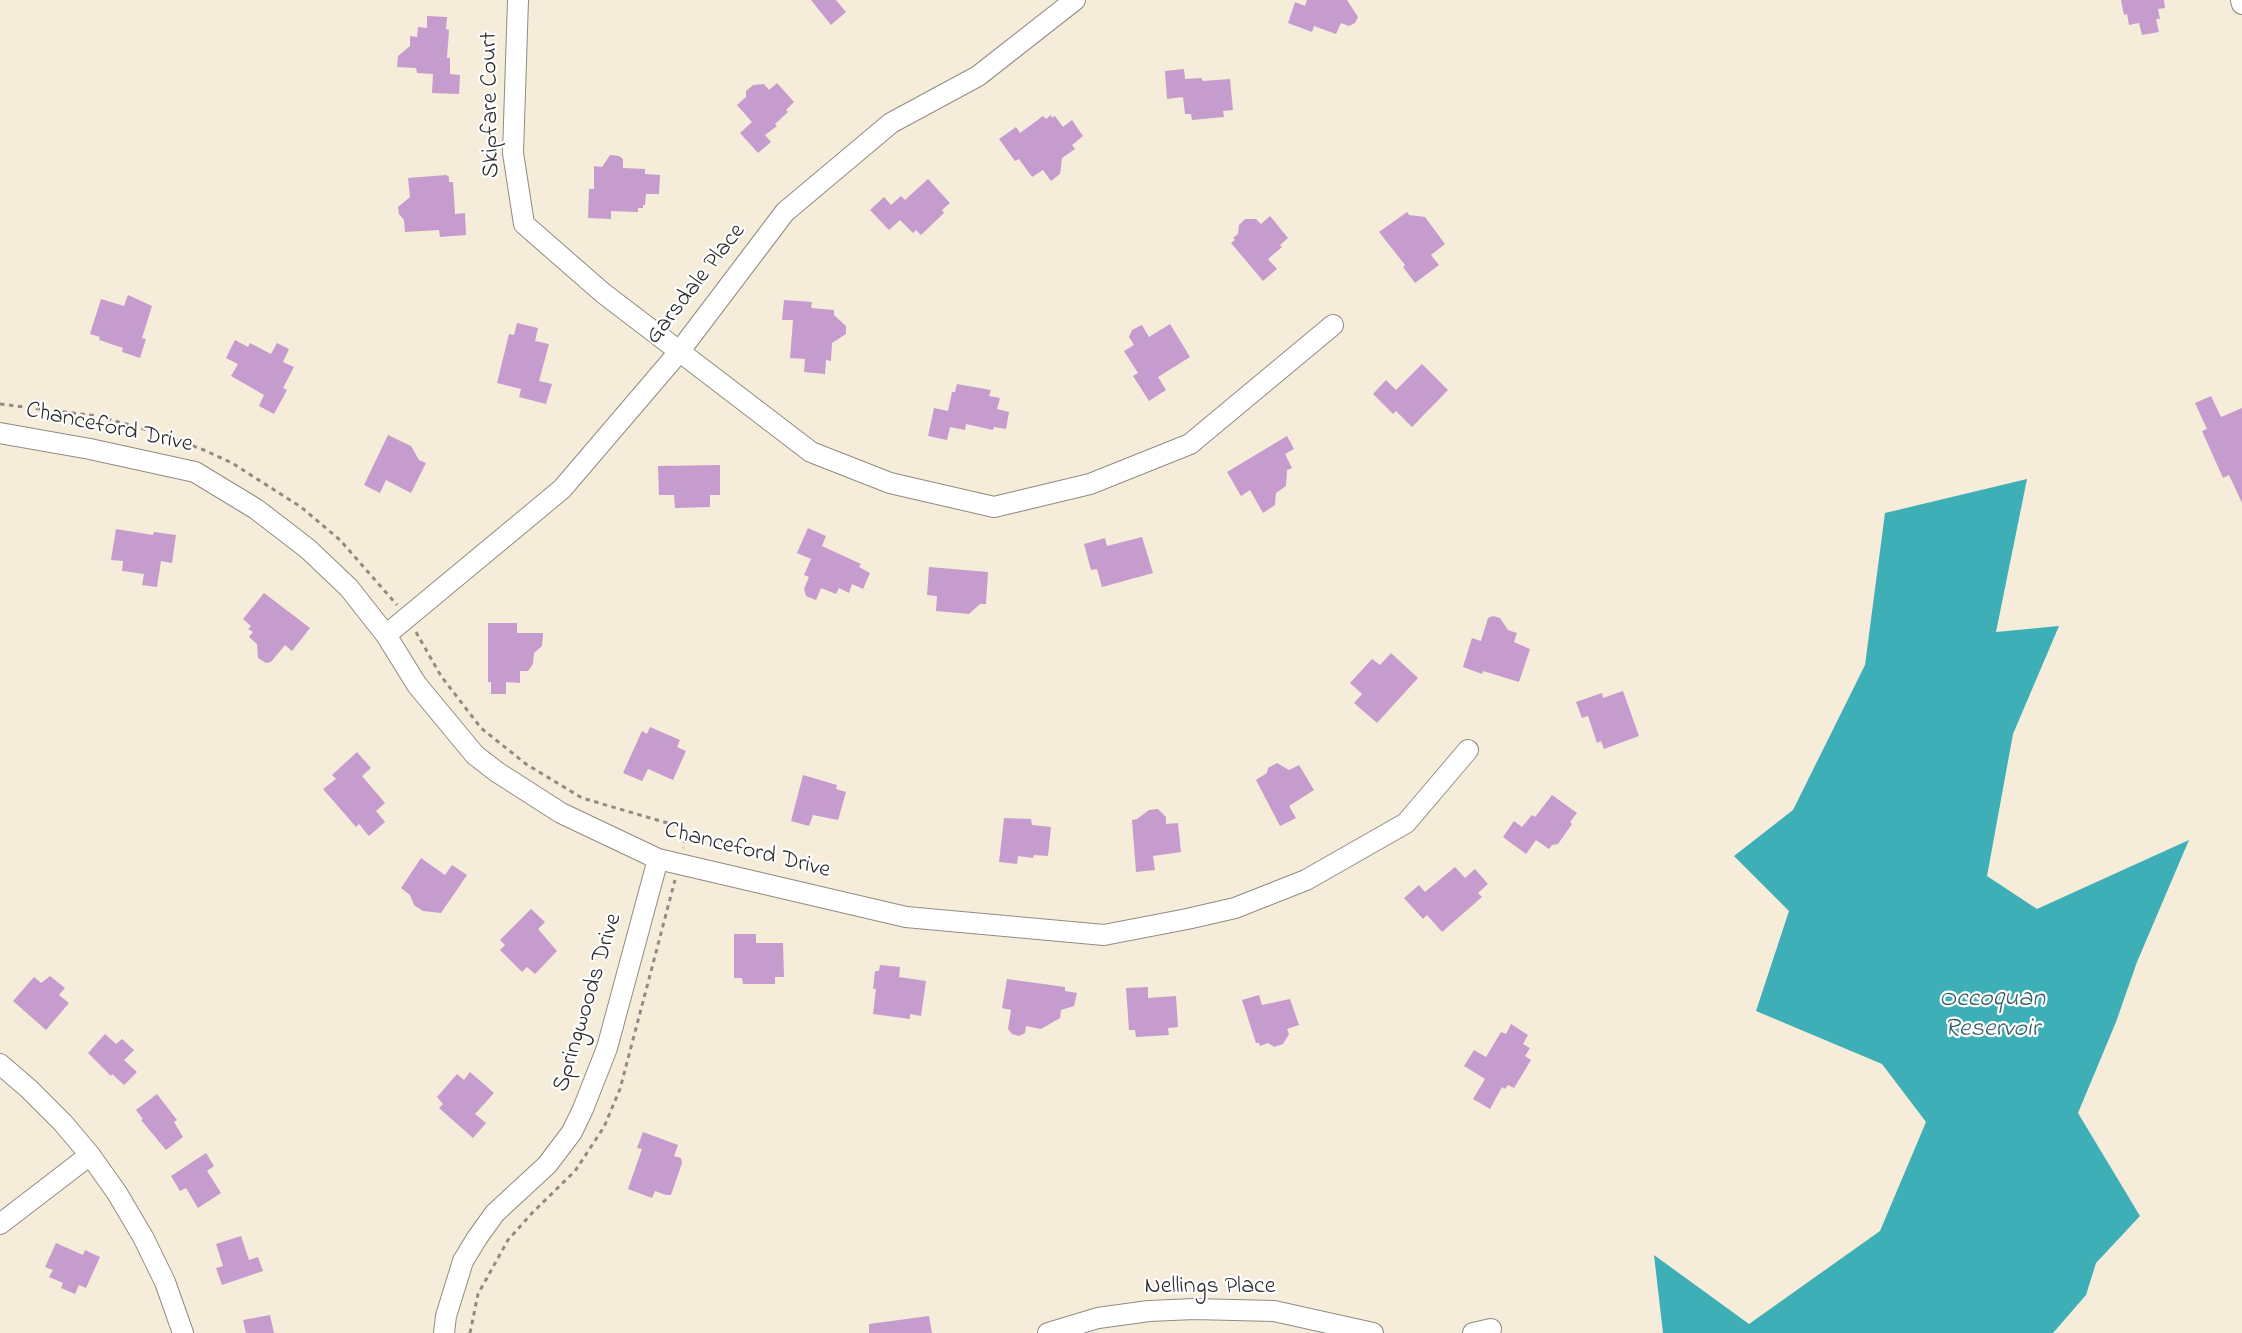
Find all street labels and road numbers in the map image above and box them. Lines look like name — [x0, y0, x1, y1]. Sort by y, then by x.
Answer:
street label: Skipfare Court — [476, 32, 508, 178]
street label: Garsdale Place — [641, 219, 753, 351]
street label: Chanceford Drive — [23, 397, 195, 461]
street label: Chanceford Drive — [661, 817, 833, 887]
street label: Springwoods Drive — [548, 910, 630, 1096]
street label: Nellings Place — [1144, 1274, 1276, 1302]

